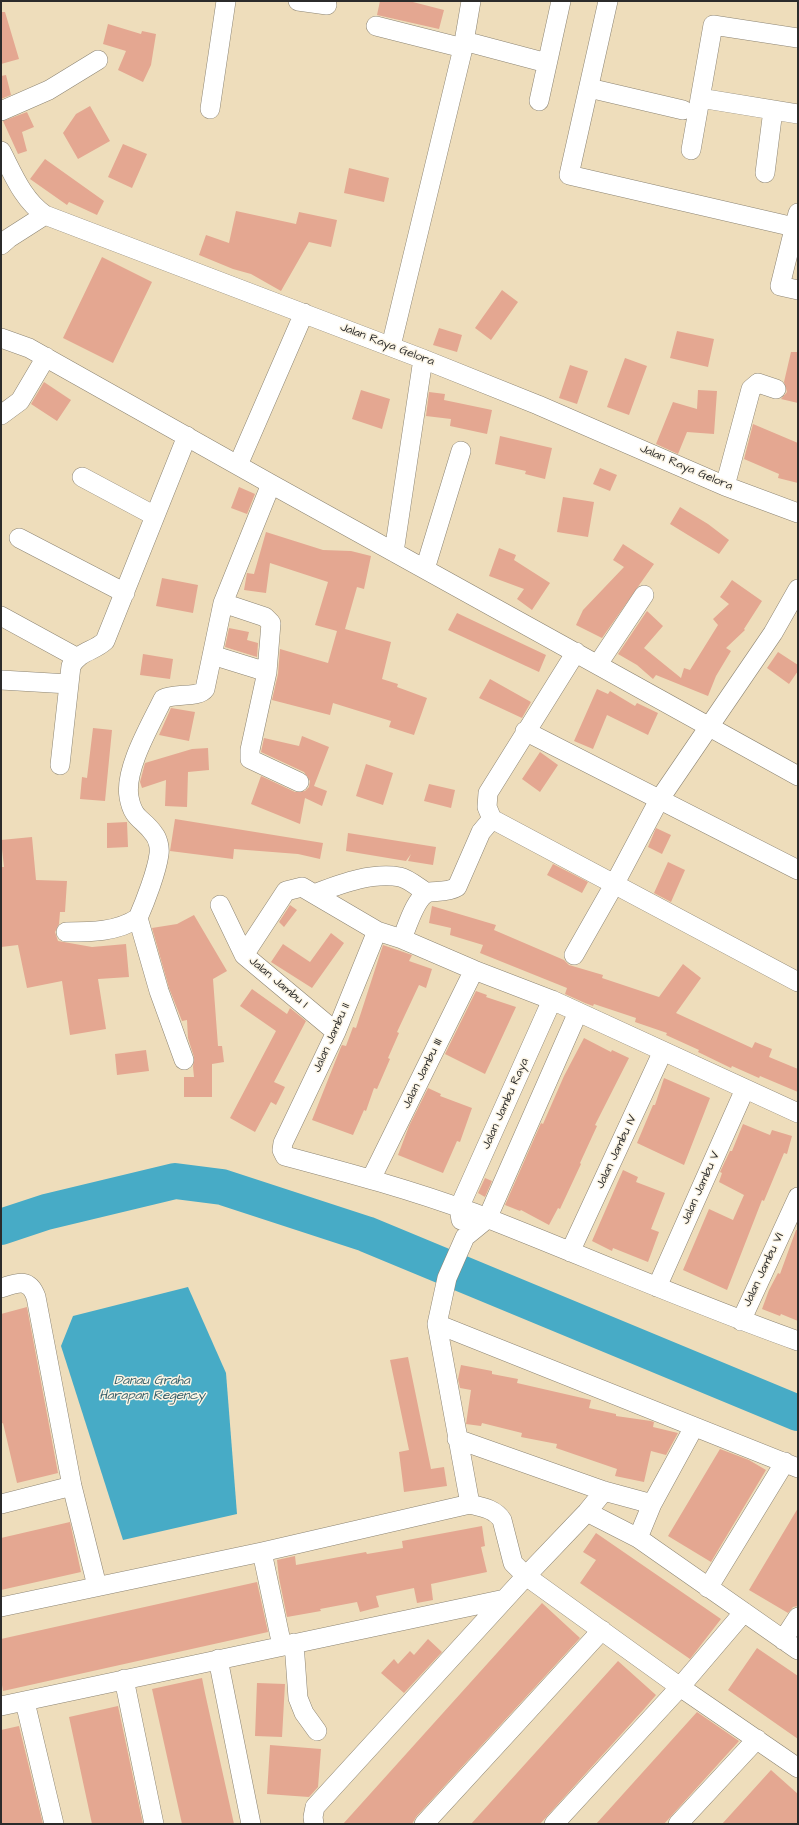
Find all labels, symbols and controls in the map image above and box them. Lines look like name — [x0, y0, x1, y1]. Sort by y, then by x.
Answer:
street label: Jalan Raya Gelora — [338, 320, 436, 370]
street label: Jalan Raya Gelora — [637, 442, 735, 494]
street label: Jalan Jambu I — [246, 954, 310, 1012]
street label: Jalan Jambu II — [310, 1001, 354, 1075]
street label: Jalan Jambu III — [400, 1037, 446, 1111]
street label: Jalan Jambu Raya — [479, 1056, 533, 1152]
street label: Jalan Jambu IV — [594, 1113, 640, 1191]
street label: Jalan Jambu V — [679, 1149, 723, 1227]
street label: Jalan Jambu VI — [741, 1231, 787, 1309]
water label: Danau Graha Harapan Regency — [99, 1373, 205, 1404]

